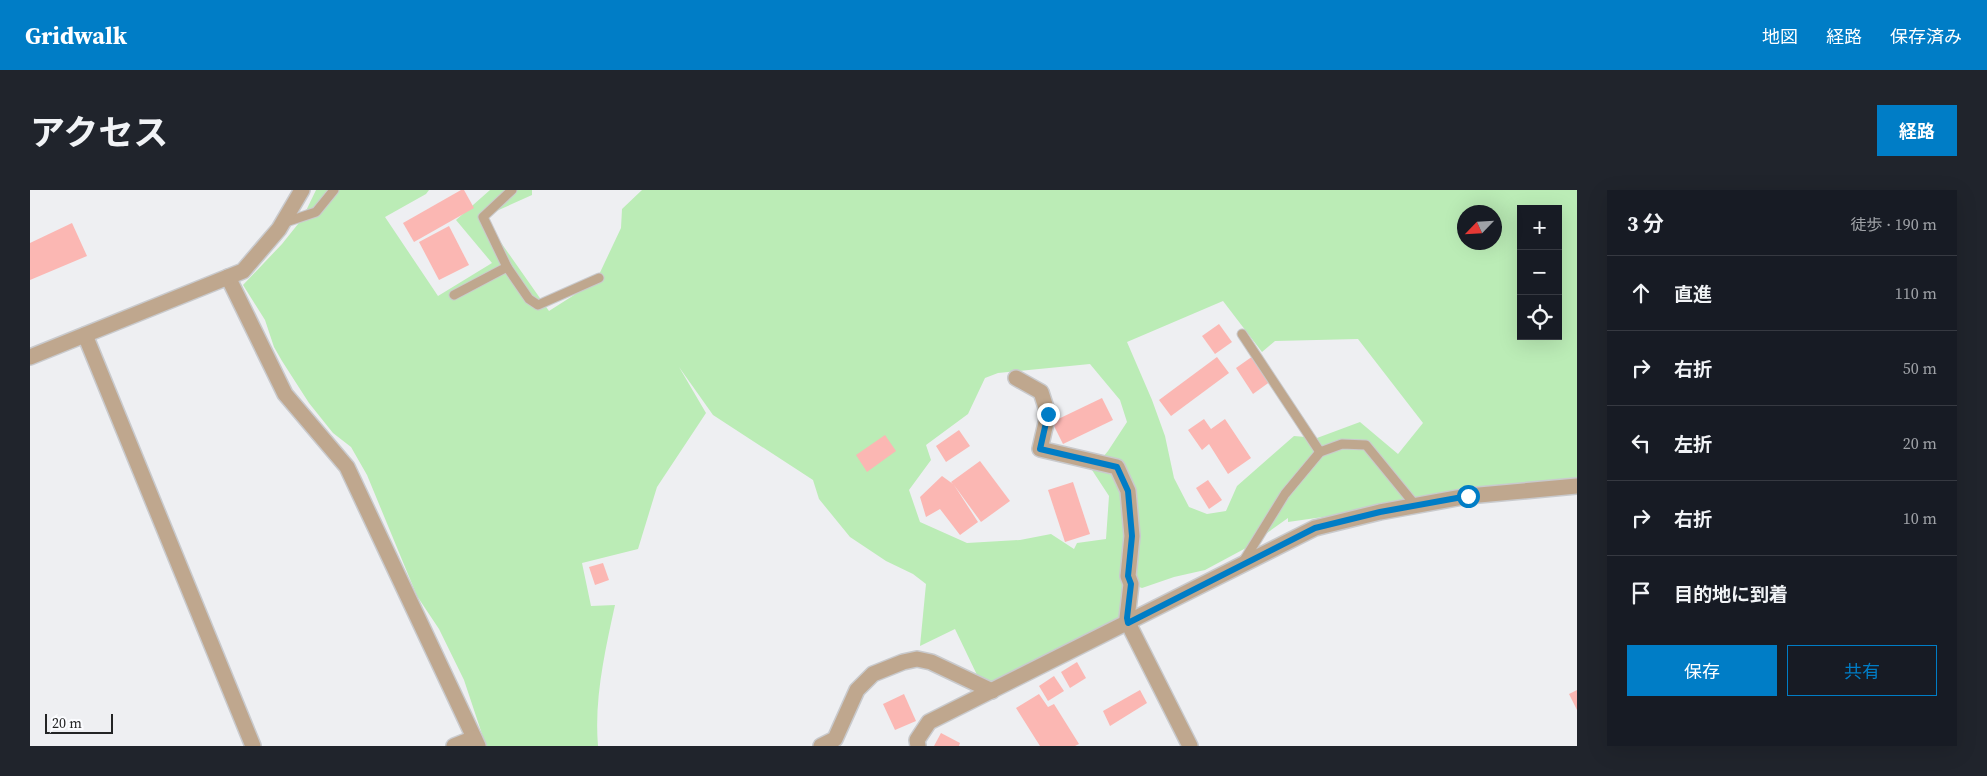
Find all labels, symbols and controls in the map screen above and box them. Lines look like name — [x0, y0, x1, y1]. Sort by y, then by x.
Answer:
text: Gridwalk — [25, 19, 127, 52]
text: 地図 — [1762, 24, 1798, 49]
text: 経路 — [1826, 24, 1862, 49]
text: 保存済み — [1890, 24, 1962, 49]
button: 経路 — [1877, 105, 1957, 156]
text: アクセス — [30, 109, 168, 157]
north arrow — [1457, 205, 1502, 250]
map controls — [1517, 205, 1562, 340]
button: + — [1517, 205, 1562, 250]
text: 3 分 — [1627, 209, 1664, 238]
text: 徒歩 · 190 m — [1851, 213, 1937, 235]
button: − — [1517, 250, 1562, 295]
icon: ahead — [1627, 279, 1655, 307]
text: 直進 — [1674, 281, 1712, 307]
text: 110 m — [1895, 282, 1937, 304]
button: locate — [1517, 295, 1562, 340]
icon: right — [1627, 354, 1655, 382]
text: 右折 — [1674, 356, 1712, 382]
text: 50 m — [1903, 357, 1937, 379]
route end — [1037, 403, 1060, 426]
icon: left — [1627, 429, 1655, 457]
text: 左折 — [1674, 431, 1712, 457]
text: 20 m — [1903, 432, 1937, 454]
route start — [1457, 485, 1480, 508]
icon: right — [1627, 504, 1655, 532]
text: 右折 — [1674, 506, 1712, 532]
text: 10 m — [1903, 507, 1937, 529]
icon: arrive — [1627, 579, 1655, 607]
text: 目的地に到着 — [1674, 581, 1788, 607]
button: 保存 — [1627, 645, 1777, 696]
button: 共有 — [1787, 645, 1937, 696]
scale bar — [45, 711, 112, 734]
text: 20 m — [52, 713, 82, 733]

